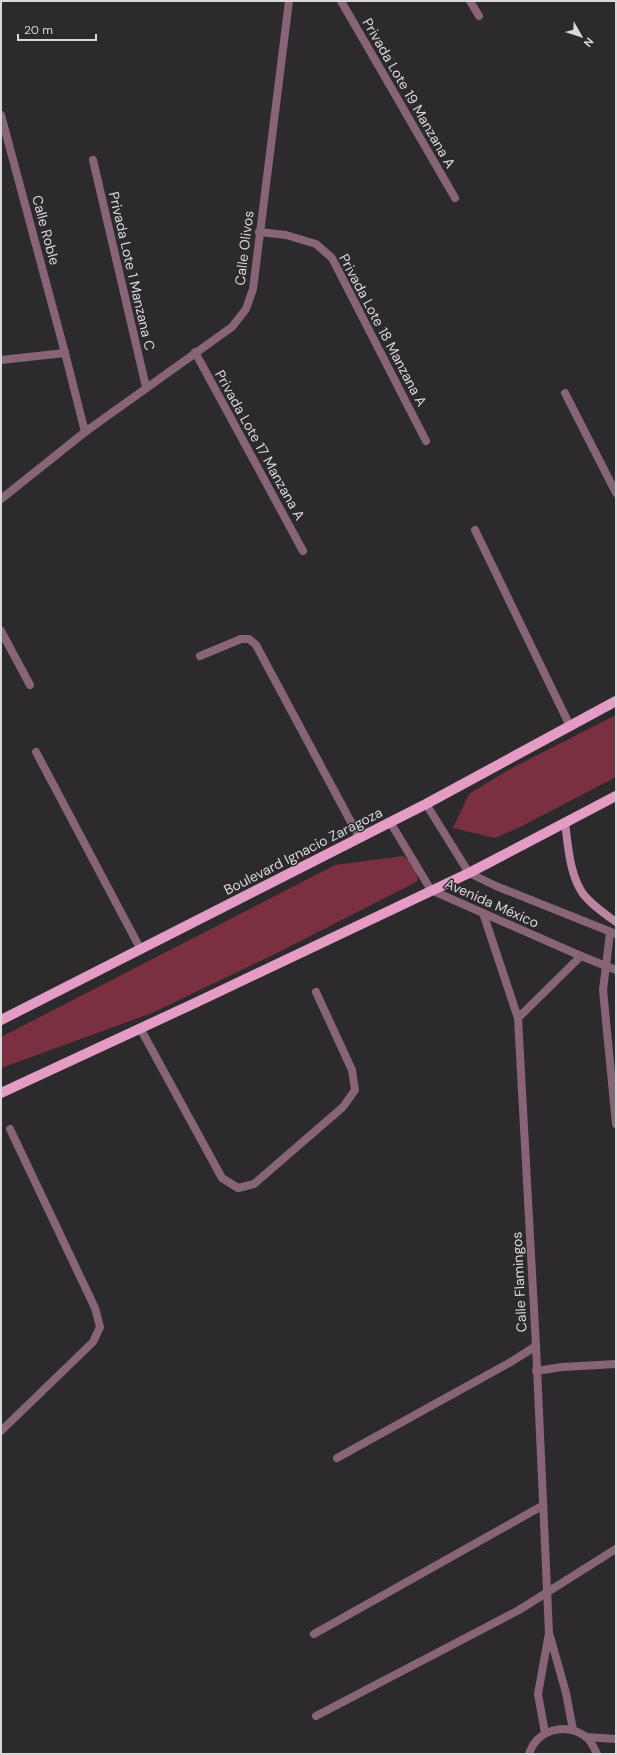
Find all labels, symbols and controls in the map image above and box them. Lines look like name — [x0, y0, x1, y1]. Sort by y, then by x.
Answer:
street label: Privada Lote 19 Manzana A — [359, 15, 459, 171]
scale bar — [18, 16, 96, 42]
north arrow — [561, 16, 601, 56]
text: 20 m — [24, 22, 53, 38]
text: N — [581, 35, 597, 50]
street label: Privada Lote 1 Manzana C — [105, 190, 159, 352]
street label: Calle Roble — [28, 193, 64, 267]
street label: Calle Olivos — [230, 210, 258, 286]
street label: Privada Lote 18 Manzana A — [335, 251, 431, 409]
street label: Privada Lote 17 Manzana A — [211, 367, 309, 523]
street label: Boulevard Ignacio Zaragoza — [221, 803, 385, 899]
street label: Avenida México — [442, 874, 542, 932]
street label: Calle Flamingos — [507, 1231, 531, 1333]

